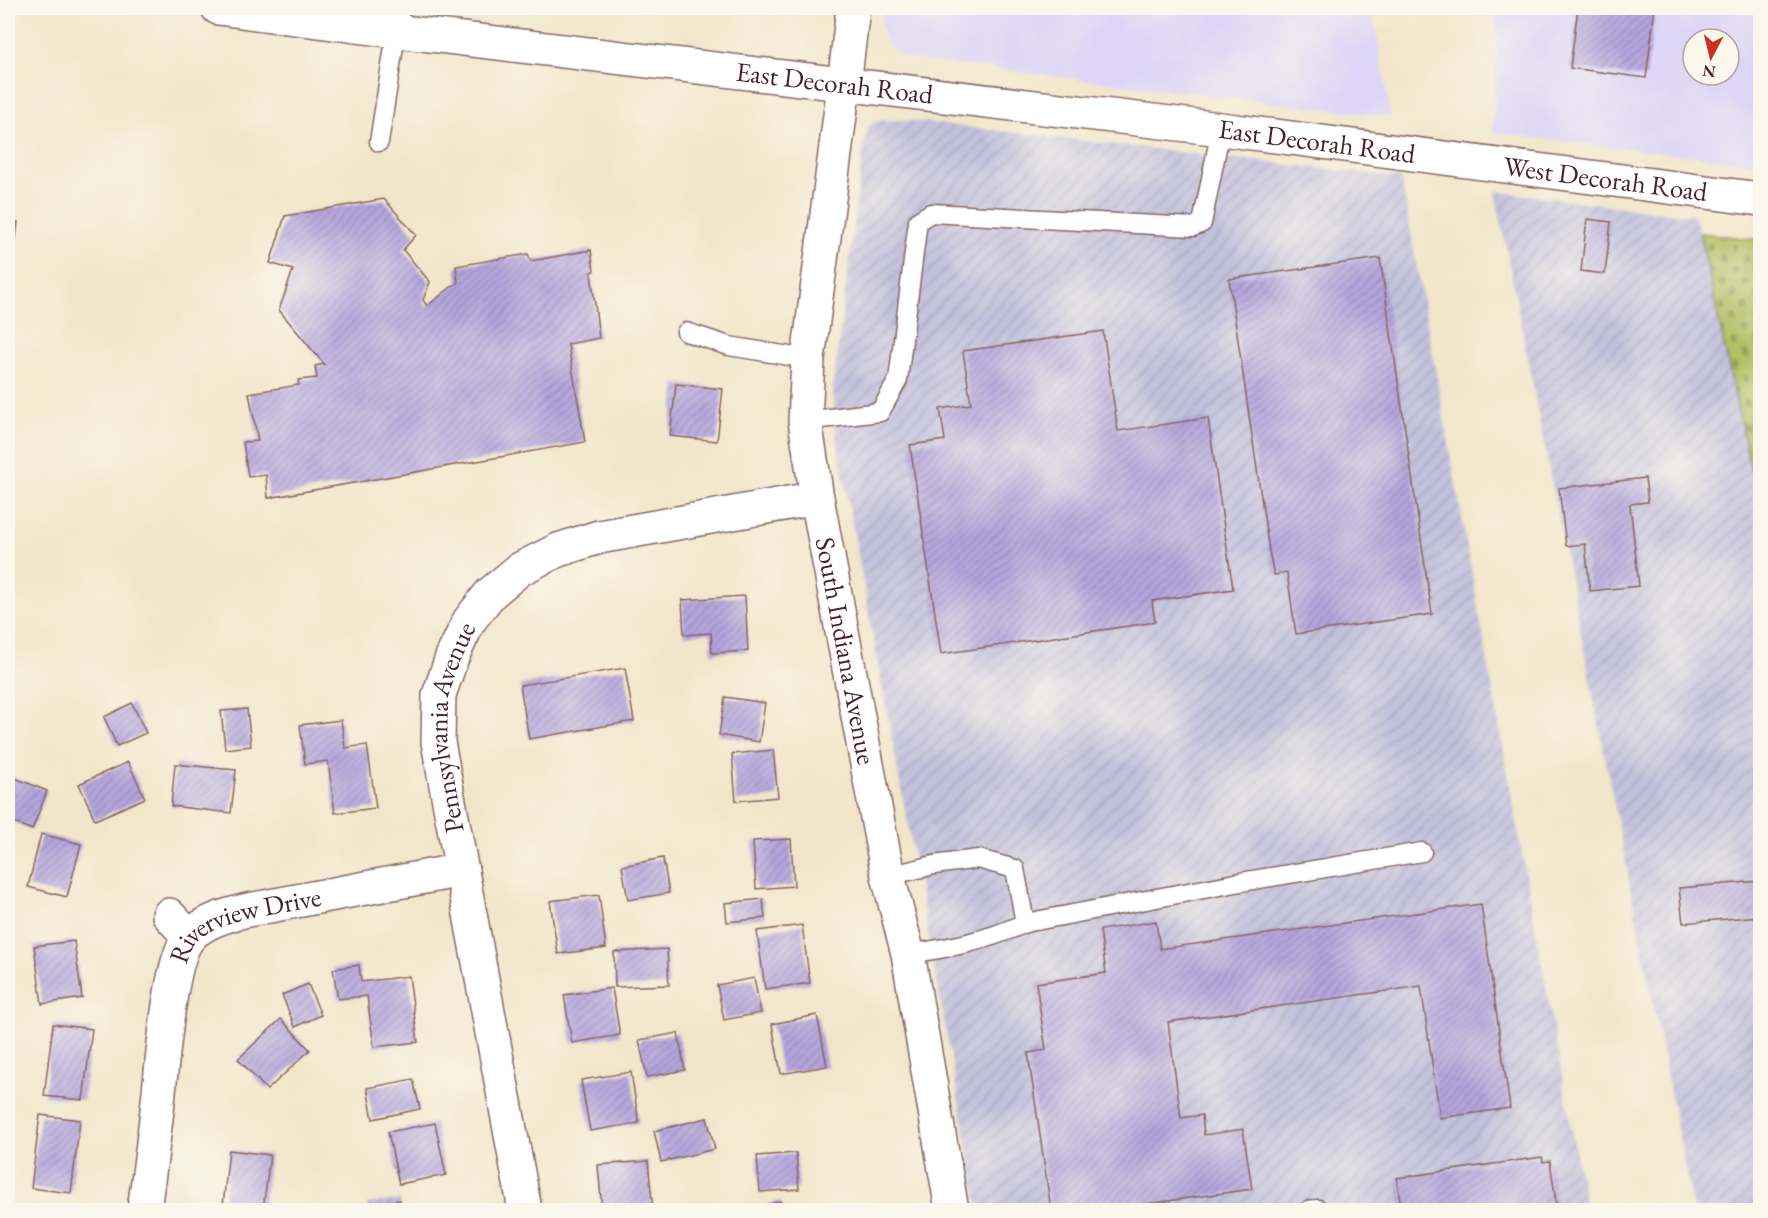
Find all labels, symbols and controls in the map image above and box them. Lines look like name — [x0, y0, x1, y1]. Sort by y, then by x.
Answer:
north arrow — [1681, 27, 1741, 87]
street label: East Decorah Road — [734, 54, 935, 112]
text: N — [1701, 60, 1717, 83]
street label: East Decorah Road — [1217, 111, 1418, 171]
street label: West Decorah Road — [1501, 148, 1710, 209]
street label: South Indiana Avenue — [808, 534, 885, 767]
street label: Pennsylvania Avenue — [420, 616, 483, 836]
street label: Riverview Drive — [161, 879, 324, 968]

